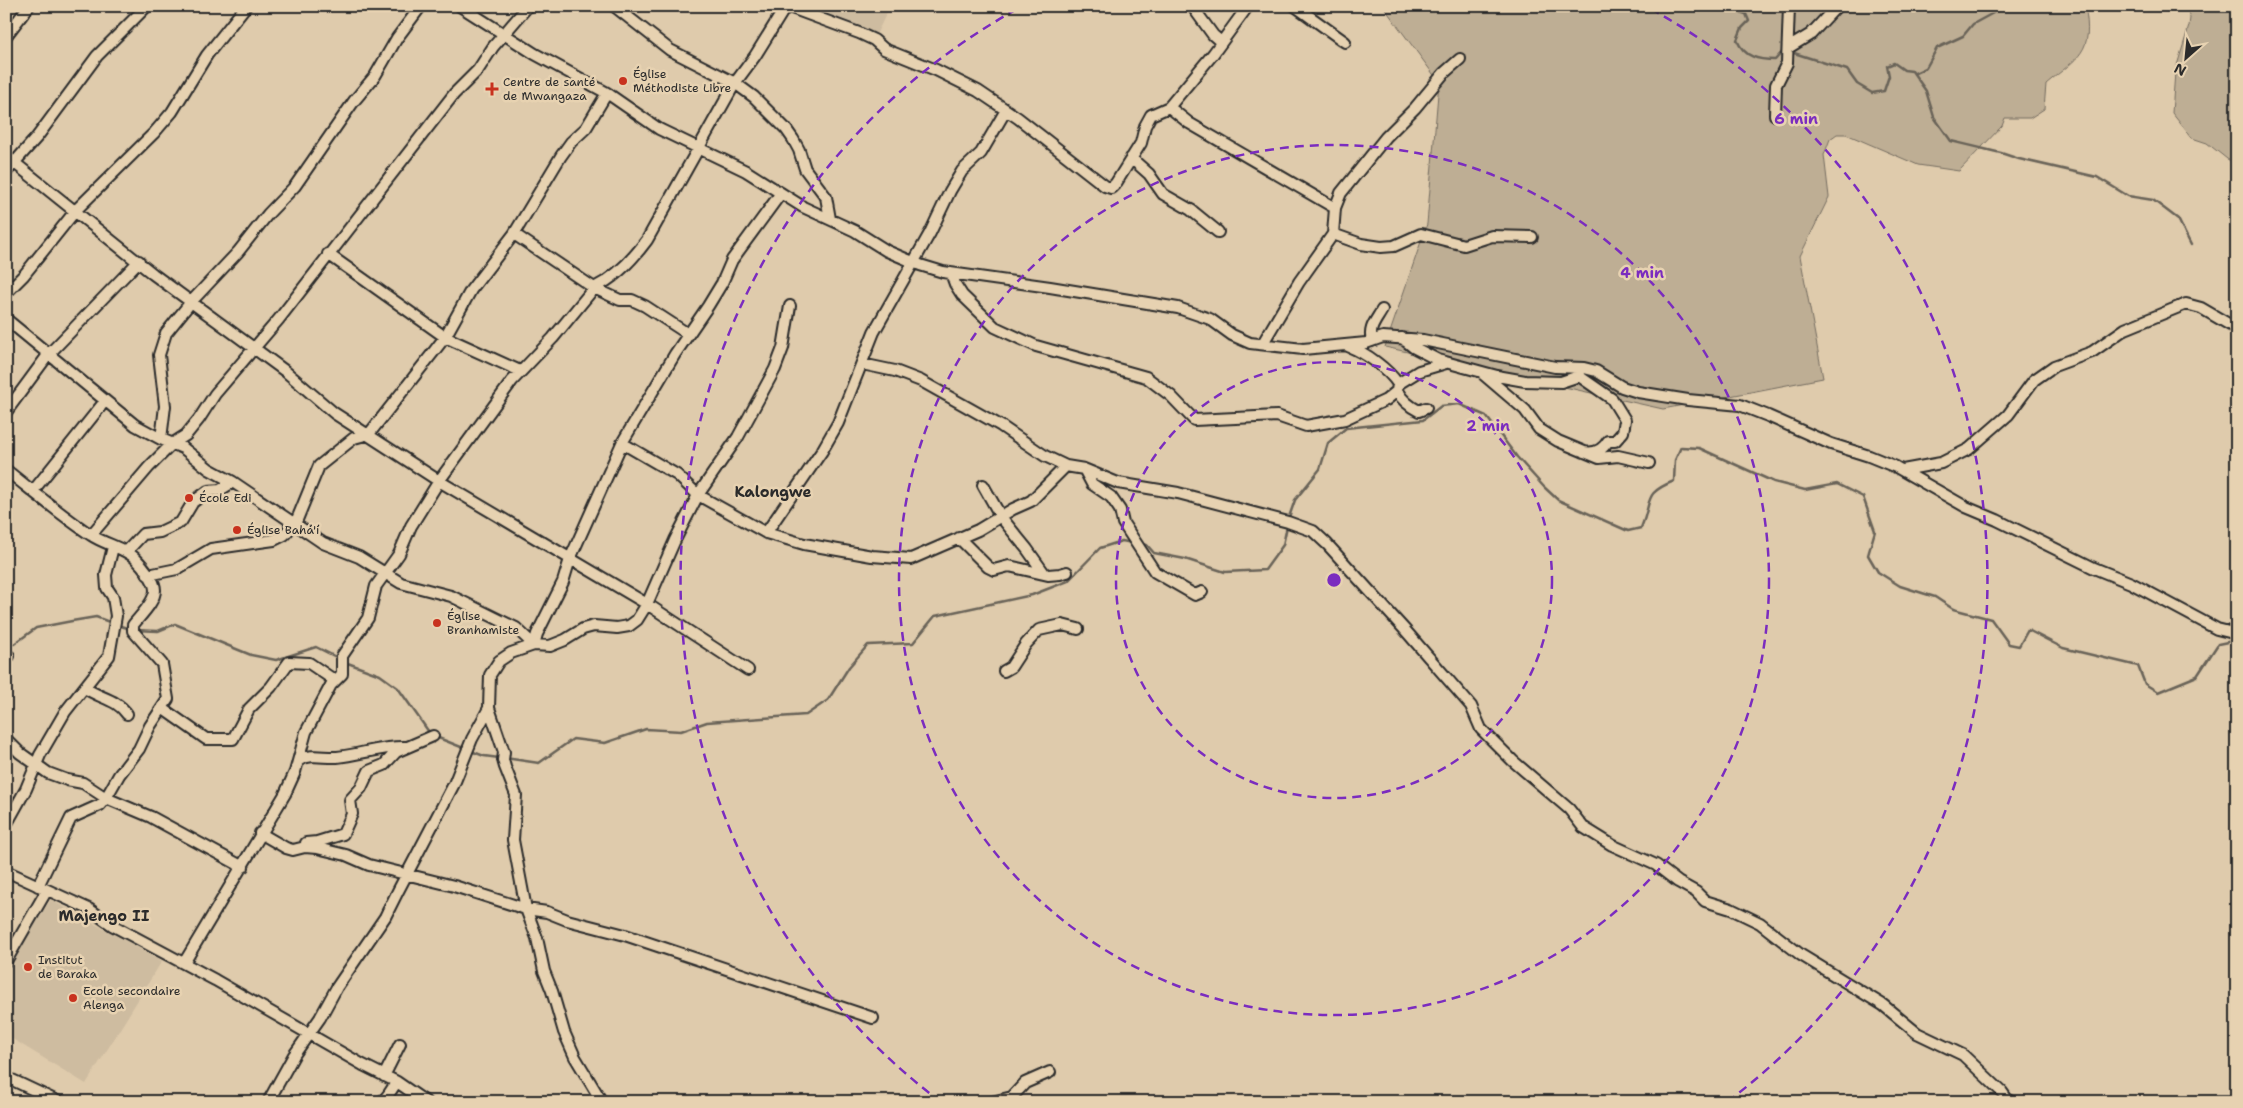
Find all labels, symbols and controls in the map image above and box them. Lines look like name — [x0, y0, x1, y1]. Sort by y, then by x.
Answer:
north arrow — [2160, 32, 2210, 82]
text: N — [2171, 59, 2189, 80]
place label: Église Méthodiste Libre — [633, 66, 731, 96]
place label: Centre de santé de Mwangaza — [503, 74, 596, 104]
marker: Église Méthodiste Libre — [617, 75, 629, 87]
marker: Centre de santé de Mwangaza — [485, 82, 499, 96]
text: 6 min — [1774, 109, 1818, 129]
text: 4 min — [1620, 263, 1664, 283]
text: 2 min — [1466, 416, 1510, 436]
district label: Kalongwe — [734, 482, 812, 502]
place label: École Edi — [199, 490, 252, 506]
marker: École Edi — [183, 492, 195, 504]
place label: Église Bahá'í — [247, 522, 320, 538]
marker: Église Bahá'í — [231, 524, 243, 536]
centre of rings — [1325, 571, 1343, 589]
place label: Église Branhamiste — [447, 608, 520, 638]
marker: Église Branhamiste — [431, 617, 443, 629]
district label: Majengo II — [59, 906, 149, 926]
place label: Institut de Baraka — [38, 952, 97, 982]
marker: Institut de Baraka — [22, 961, 34, 973]
place label: Ecole secondaire Alenga — [83, 983, 181, 1013]
marker: Ecole secondaire Alenga — [67, 992, 79, 1004]

